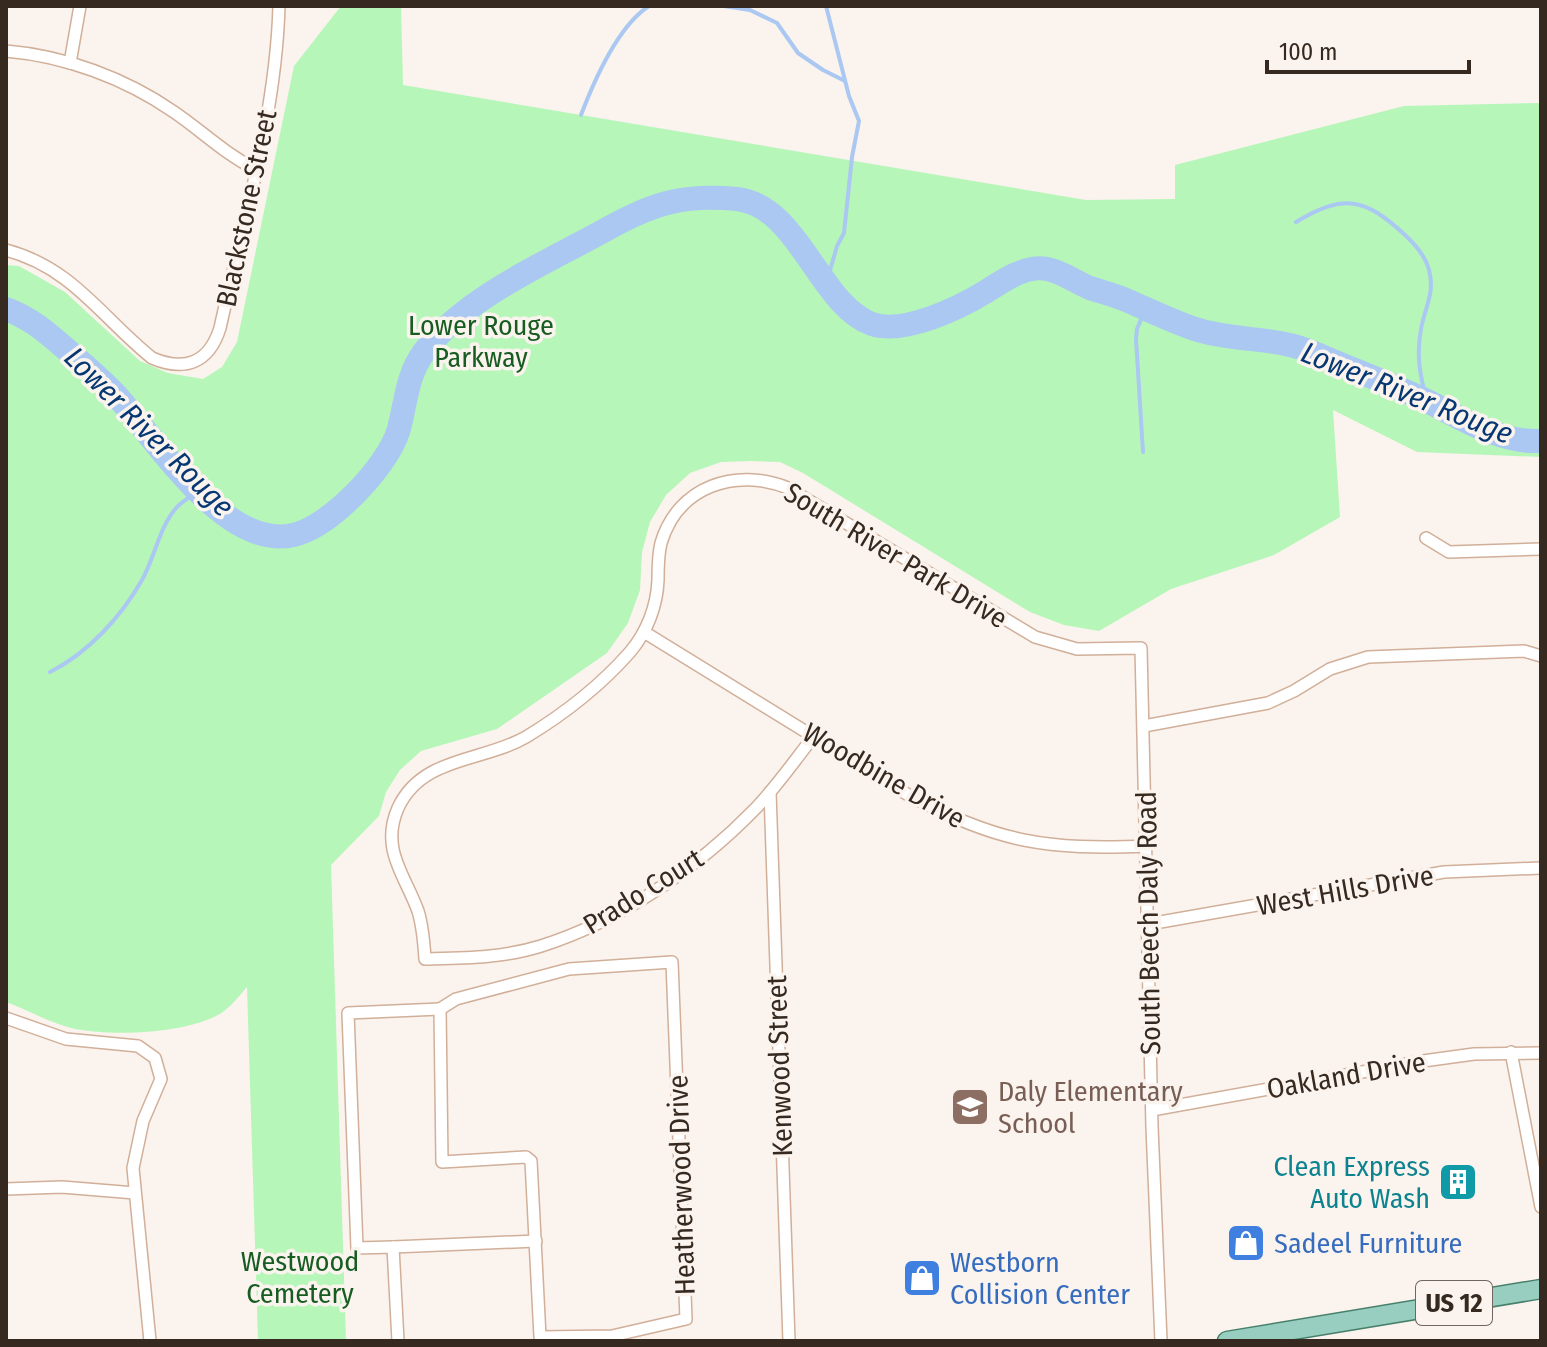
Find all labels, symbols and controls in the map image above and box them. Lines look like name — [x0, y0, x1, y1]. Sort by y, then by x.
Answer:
scale bar — [1267, 24, 1469, 74]
text: 100 m — [1279, 38, 1337, 66]
street label: Blackstone Street — [209, 106, 284, 310]
park label: Lower Rouge Parkway — [408, 309, 554, 374]
water label: Lower River Rouge — [1296, 334, 1518, 452]
water label: Lower River Rouge — [57, 340, 241, 524]
street label: South River Park Drive — [778, 476, 1013, 635]
street label: Woodbine Drive — [797, 716, 971, 835]
street label: South Beech Daly Road — [1130, 791, 1167, 1055]
street label: Prado Court — [577, 841, 710, 941]
street label: West Hills Drive — [1254, 859, 1436, 922]
street label: Kenwood Street — [760, 974, 799, 1157]
street label: Oakland Drive — [1264, 1045, 1428, 1106]
street label: Heatherwood Drive — [661, 1074, 702, 1296]
place label: Daly Elementary School — [998, 1075, 1183, 1140]
school or university icon: Daly Elementary School — [949, 1086, 991, 1128]
place label: Clean Express Auto Wash — [1273, 1150, 1430, 1215]
building icon: Clean Express Auto Wash — [1437, 1161, 1479, 1203]
shop icon: Sadeel Furniture — [1225, 1222, 1267, 1264]
place label: Sadeel Furniture — [1274, 1227, 1462, 1260]
park label: Westwood Cemetery — [241, 1245, 359, 1310]
place label: Westborn Collision Center — [950, 1246, 1130, 1311]
shop icon: Westborn Collision Center — [901, 1257, 943, 1299]
road number: US 12 — [1416, 1281, 1492, 1325]

